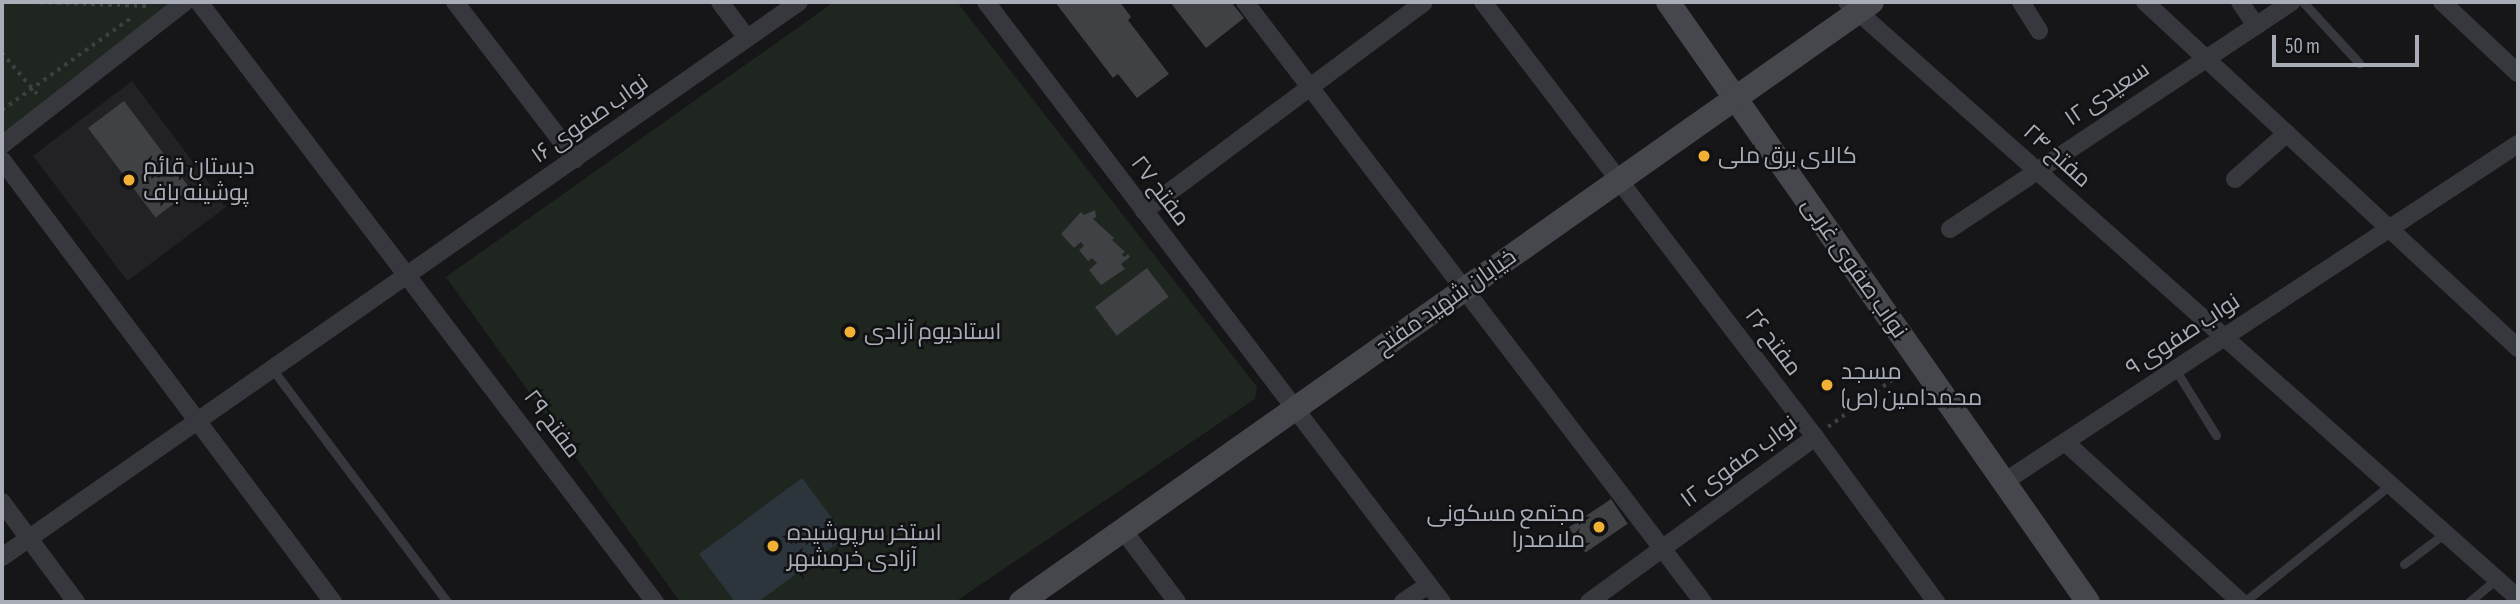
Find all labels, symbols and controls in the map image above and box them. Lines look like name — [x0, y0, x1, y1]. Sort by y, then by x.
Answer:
scale bar — [2275, 21, 2422, 65]
text: 50 m — [2285, 34, 2320, 59]
street label: سعیدی ۱۲ — [2059, 56, 2155, 132]
street label: نواب صفوی ۱۶ — [526, 69, 654, 169]
street label: مفتح ۲۴ — [2017, 118, 2097, 194]
place label: کالای برق ملی — [1718, 142, 1857, 170]
marker: کالای برق ملی — [1696, 148, 1712, 164]
street label: مفتح ۲۷ — [1125, 150, 1195, 232]
place label: دبستان قائم پوشینه باف — [143, 153, 255, 207]
marker: دبستان قائم پوشینه باف — [121, 172, 137, 188]
street label: نواب صفوی غربی — [1795, 192, 1913, 344]
street label: خیابان شهید مفتح — [1370, 243, 1522, 361]
street label: نواب صفوی ۹ — [2121, 288, 2245, 382]
street label: مفتح ۲۶ — [1739, 303, 1807, 381]
place label: استادیوم آزادی — [864, 318, 1001, 346]
marker: استادیوم آزادی — [842, 324, 858, 340]
place label: مسجد محمدامین (ص) — [1841, 358, 1982, 412]
marker: مسجد محمدامین (ص) — [1819, 377, 1835, 393]
street label: مفتح ۲۹ — [517, 384, 587, 464]
street label: نواب صفوی ۱۲ — [1675, 410, 1803, 514]
place label: مجتمع مسکونی ملاصدرا — [1426, 500, 1585, 554]
place label: استخر سرپوشیده آزادی خرمشهر — [787, 519, 942, 573]
marker: مجتمع مسکونی ملاصدرا — [1591, 519, 1607, 535]
marker: استخر سرپوشیده آزادی خرمشهر — [765, 538, 781, 554]

